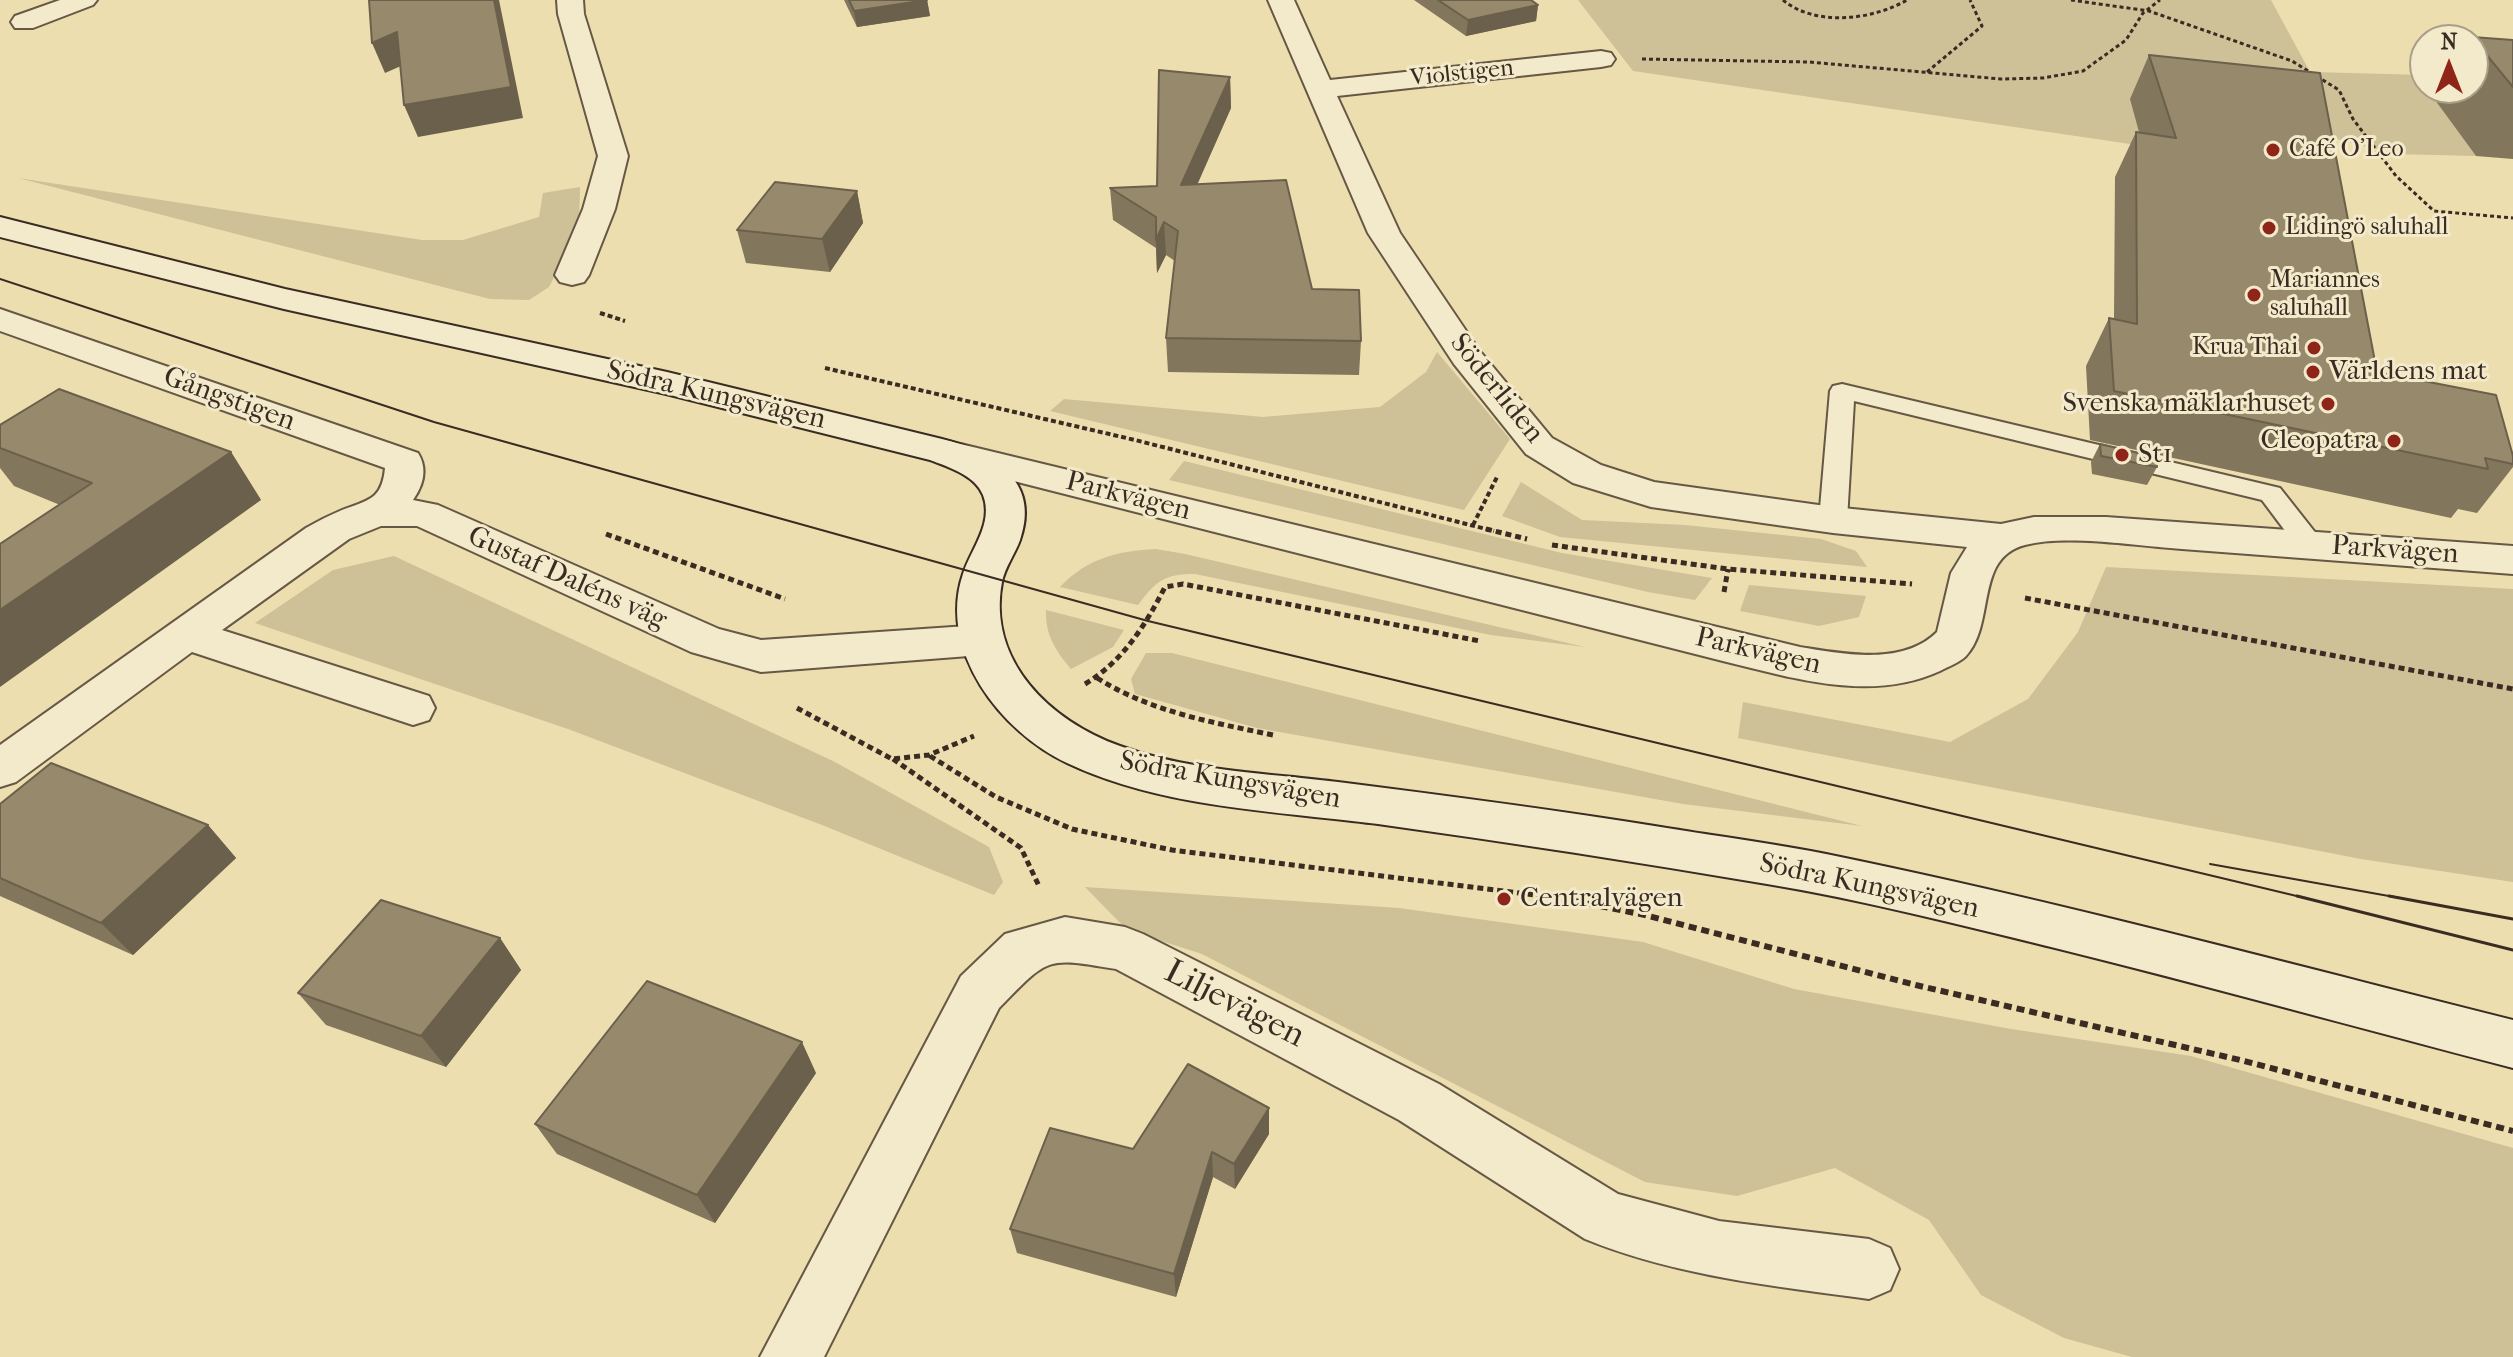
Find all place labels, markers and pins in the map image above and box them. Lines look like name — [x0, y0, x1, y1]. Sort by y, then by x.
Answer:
place label: Café O'Leo — [2289, 136, 2404, 164]
marker: Café O'Leo — [2264, 141, 2282, 159]
place label: Lidingö saluhall — [2285, 214, 2448, 242]
marker: Lidingö saluhall — [2260, 219, 2278, 237]
place label: Mariannes saluhall — [2270, 267, 2380, 323]
marker: Mariannes saluhall — [2245, 286, 2263, 304]
place label: Krua Thai — [2192, 334, 2298, 362]
marker: Krua Thai — [2305, 339, 2323, 357]
place label: Världens mat — [2329, 355, 2487, 389]
marker: Världens mat — [2304, 363, 2322, 381]
place label: Svenska mäklarhuset — [2062, 387, 2312, 421]
marker: Svenska mäklarhuset — [2319, 395, 2337, 413]
place label: Cleopatra — [2261, 424, 2378, 458]
marker: Cleopatra — [2385, 432, 2403, 450]
place label: St1 — [2138, 438, 2172, 472]
marker: St1 — [2113, 446, 2131, 464]
place label: Centralvägen — [1520, 882, 1683, 916]
marker: Centralvägen — [1495, 890, 1513, 908]

